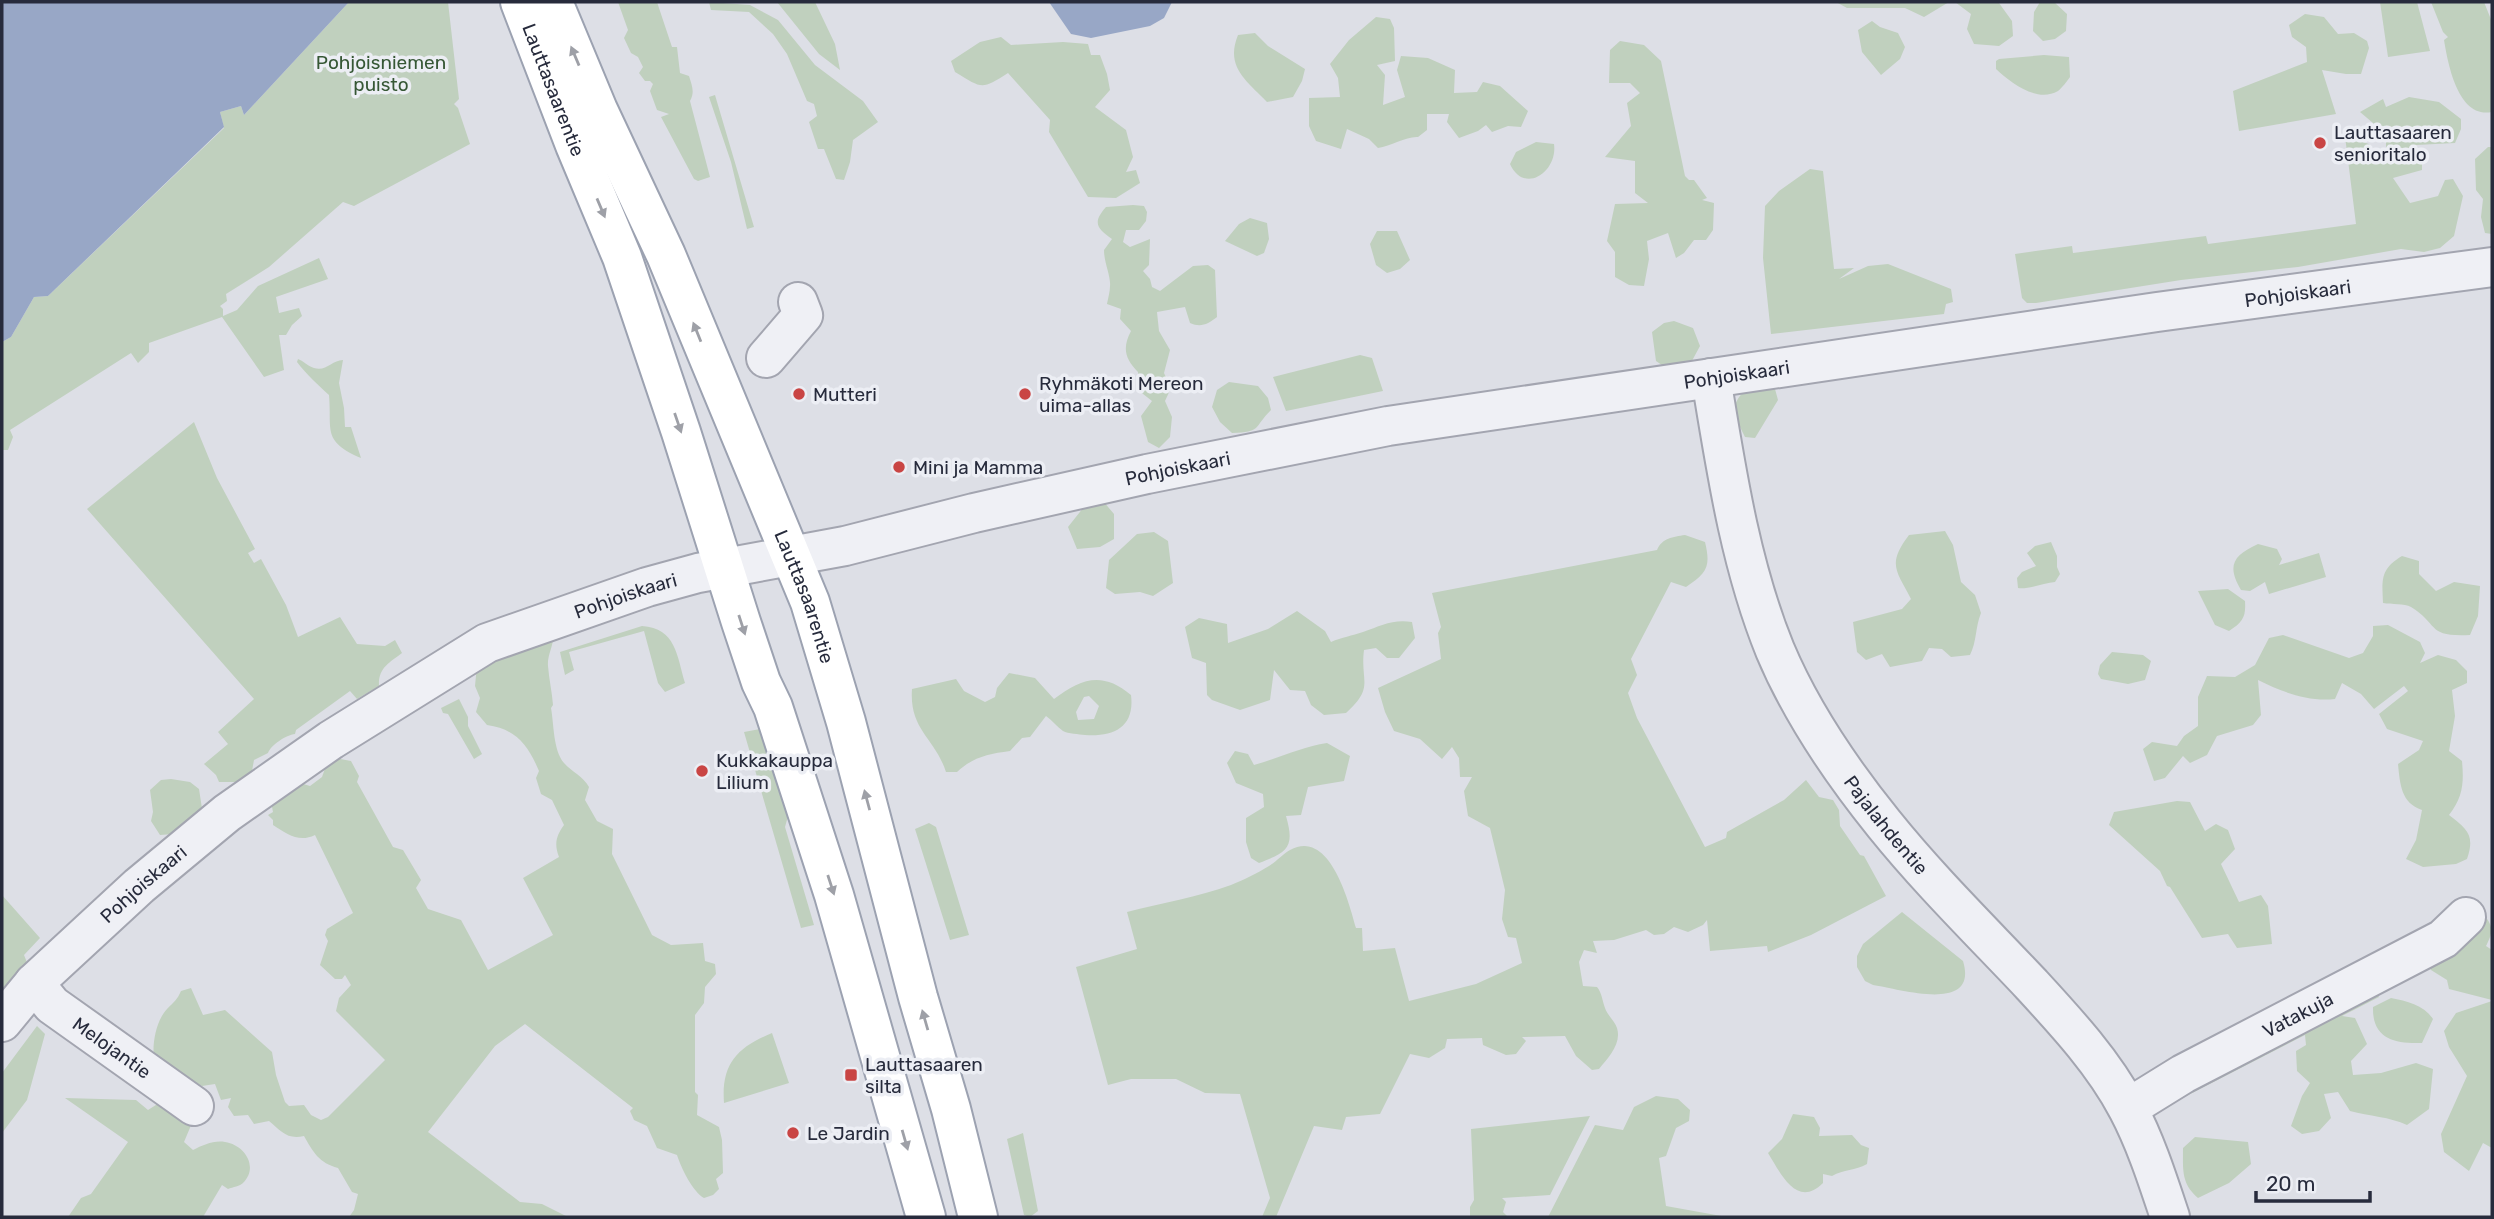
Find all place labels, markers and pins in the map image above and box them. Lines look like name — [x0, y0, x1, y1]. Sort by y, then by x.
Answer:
place label: Lauttasaaren senioritalo — [2334, 121, 2452, 166]
marker: Lauttasaaren senioritalo — [2312, 135, 2328, 151]
place label: Ryhmäkoti Mereon uima-allas — [1039, 372, 1204, 417]
place label: Mutteri — [813, 383, 877, 406]
marker: Mutteri — [791, 386, 807, 402]
marker: Ryhmäkoti Mereon uima-allas — [1017, 386, 1033, 402]
place label: Mini ja Mamma — [913, 456, 1043, 479]
marker: Mini ja Mamma — [891, 459, 907, 475]
place label: Kukkakauppa Lilium — [716, 749, 833, 794]
marker: Kukkakauppa Lilium — [694, 763, 710, 779]
place label: Lauttasaaren silta — [865, 1053, 983, 1098]
marker: Lauttasaaren silta — [843, 1067, 859, 1083]
place label: Le Jardin — [807, 1122, 890, 1145]
marker: Le Jardin — [785, 1125, 801, 1141]

